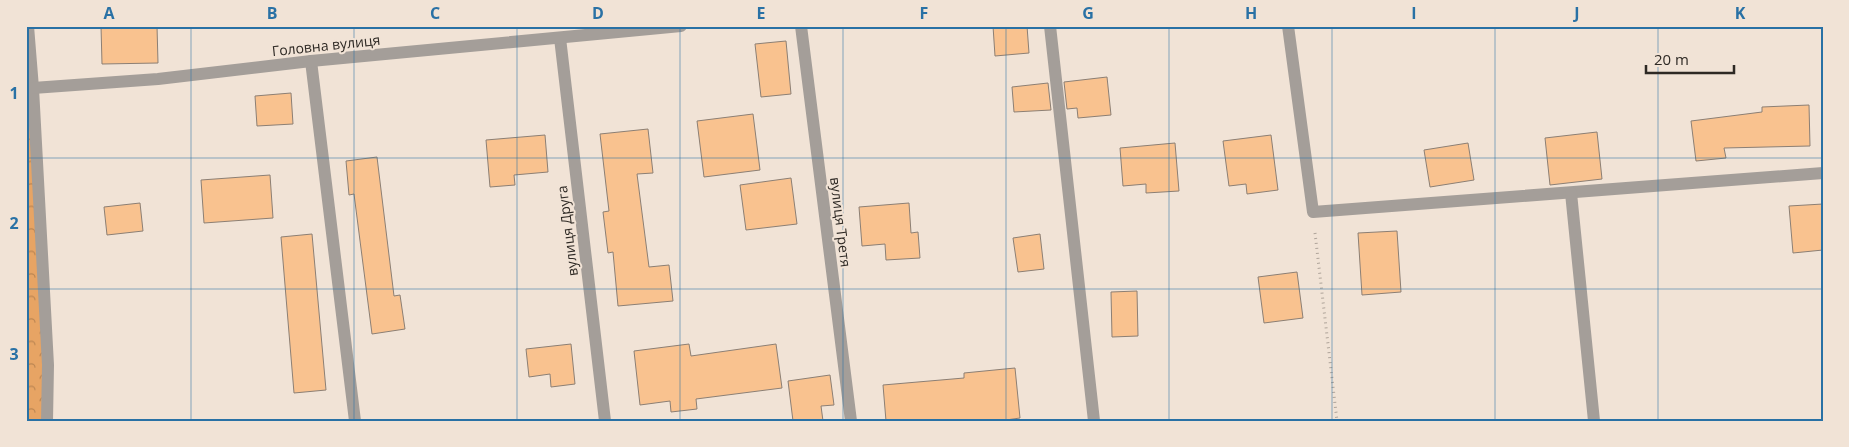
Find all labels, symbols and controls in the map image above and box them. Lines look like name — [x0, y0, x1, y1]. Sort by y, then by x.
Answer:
text: A — [103, 2, 115, 24]
text: B — [267, 2, 277, 24]
text: C — [430, 2, 440, 24]
text: D — [592, 2, 604, 24]
text: E — [757, 2, 766, 24]
text: F — [920, 2, 928, 24]
text: G — [1082, 2, 1094, 24]
text: H — [1245, 2, 1257, 24]
text: I — [1411, 2, 1417, 24]
text: J — [1572, 2, 1580, 24]
text: K — [1735, 2, 1746, 24]
street label: Головна вулиця — [271, 30, 381, 60]
scale bar — [1646, 42, 1734, 74]
text: 20 m — [1654, 49, 1689, 69]
text: 1 — [9, 82, 19, 104]
street label: вулиця Третя — [826, 176, 856, 268]
street label: вулиця Друга — [552, 185, 582, 277]
text: 2 — [9, 212, 19, 234]
text: 3 — [9, 343, 19, 365]

